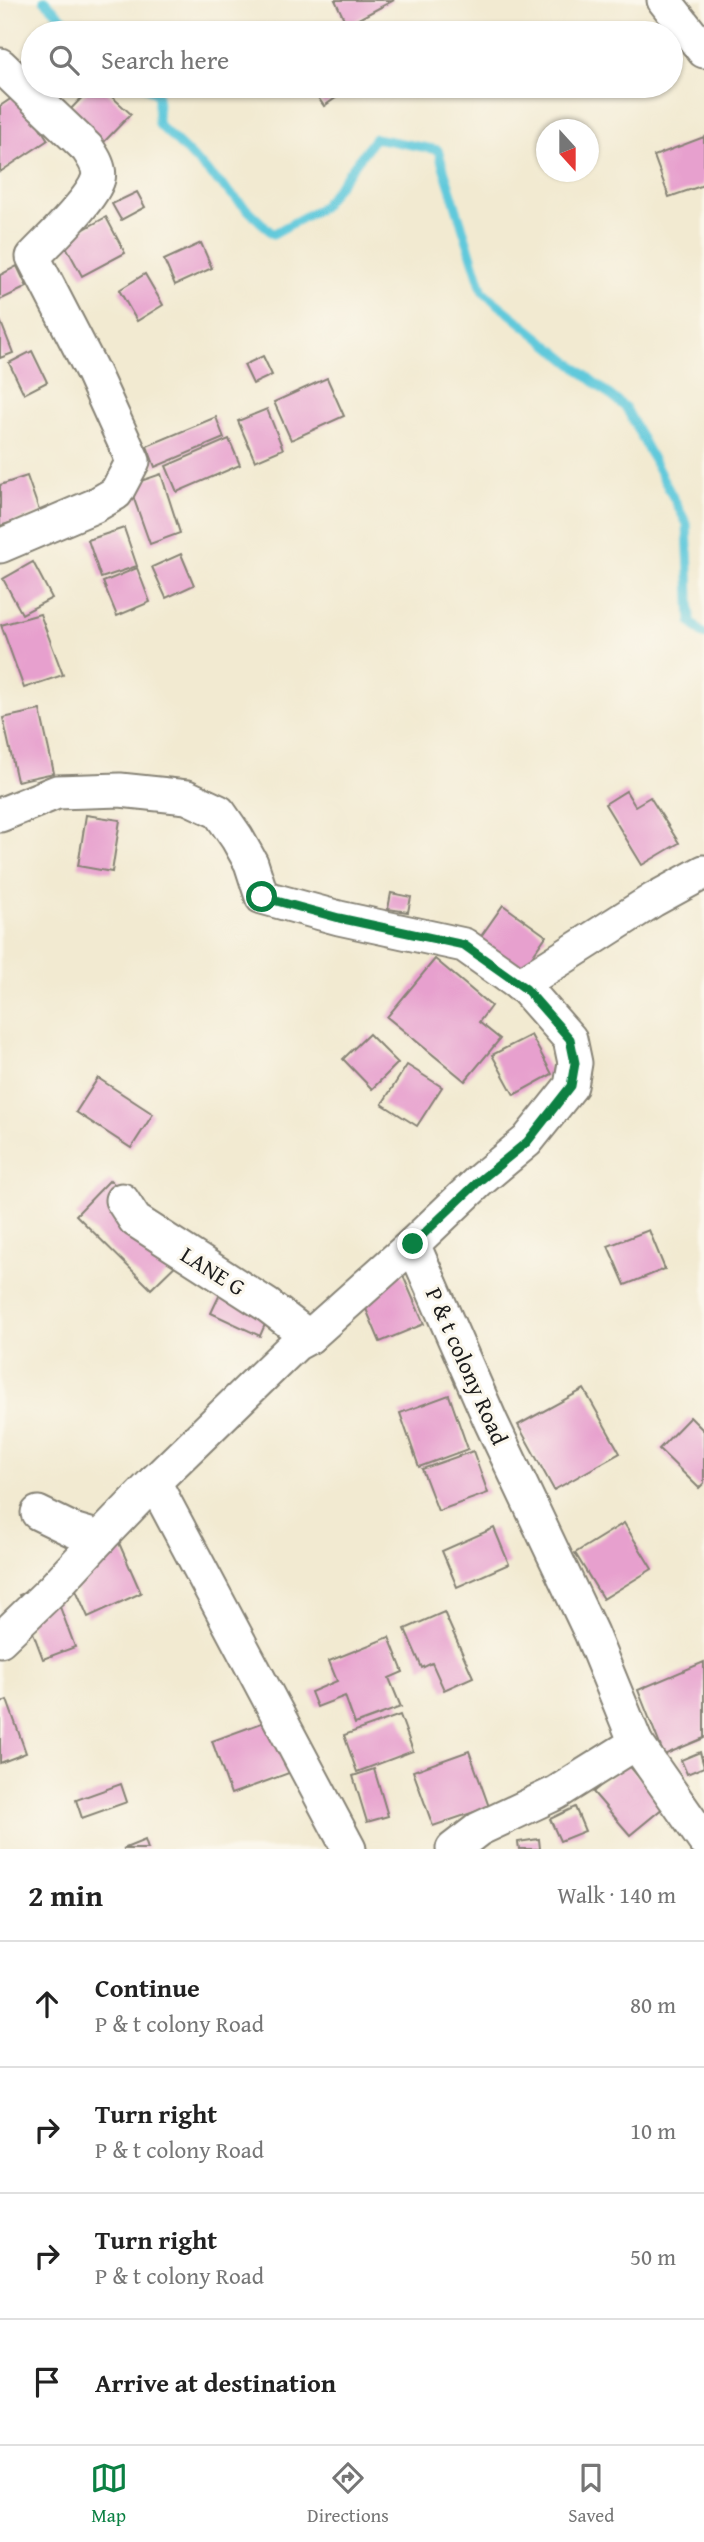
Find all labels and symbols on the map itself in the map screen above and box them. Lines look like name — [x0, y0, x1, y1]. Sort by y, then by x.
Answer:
north arrow — [536, 119, 599, 182]
route start — [246, 881, 277, 912]
route end — [397, 1228, 428, 1259]
street label: LANE G — [175, 1238, 252, 1303]
street label: P & t colony Road — [418, 1282, 517, 1450]

